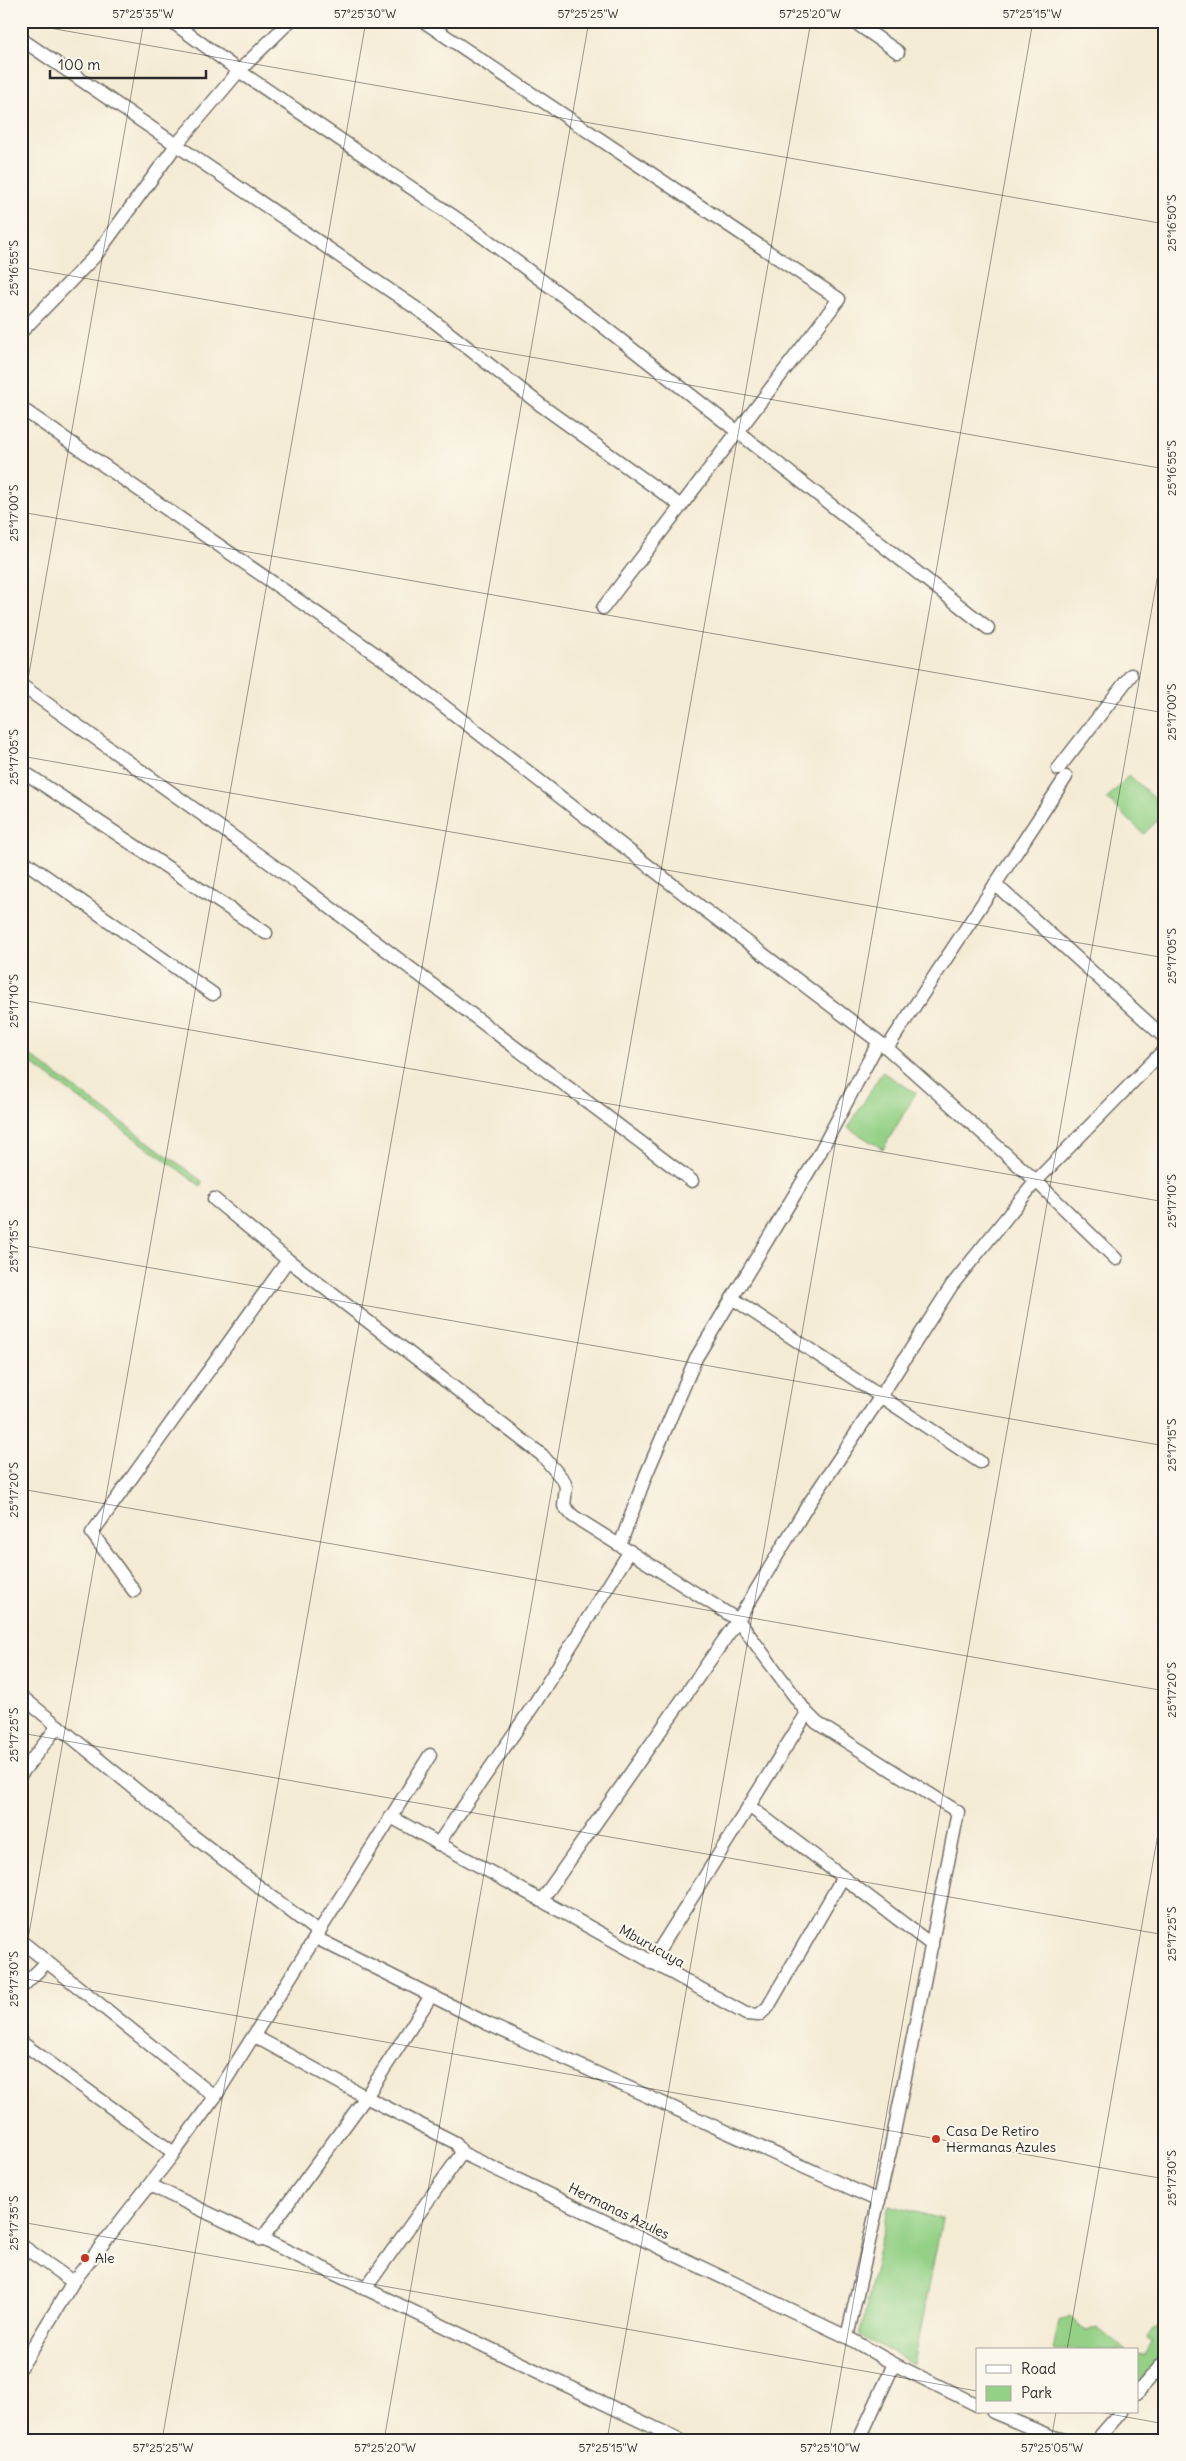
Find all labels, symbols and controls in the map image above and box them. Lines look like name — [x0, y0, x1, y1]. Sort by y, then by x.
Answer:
text: 57°25'35"W — [112, 6, 174, 21]
text: 57°25'30"W — [334, 6, 396, 21]
text: 57°25'25"W — [557, 6, 619, 21]
text: 57°25'20"W — [779, 6, 841, 21]
text: 57°25'15"W — [1002, 6, 1062, 21]
scale bar — [50, 48, 206, 80]
text: 100 m — [58, 55, 100, 74]
text: 25°16'50"S — [1164, 194, 1179, 252]
text: 25°16'55"S — [6, 240, 21, 296]
text: 25°16'55"S — [1164, 440, 1179, 496]
text: 25°17'00"S — [6, 484, 21, 541]
text: 25°17'00"S — [1164, 683, 1179, 740]
text: 25°17'05"S — [6, 729, 21, 785]
text: 25°17'05"S — [1164, 928, 1179, 984]
text: 25°17'10"S — [6, 974, 21, 1028]
text: 25°17'10"S — [1164, 1174, 1179, 1228]
text: 25°17'15"S — [6, 1219, 21, 1272]
text: 25°17'15"S — [1164, 1418, 1179, 1471]
text: 25°17'20"S — [6, 1462, 21, 1518]
text: 25°17'20"S — [1164, 1662, 1179, 1718]
text: 25°17'25"S — [6, 1707, 21, 1762]
text: 25°17'25"S — [1164, 1906, 1179, 1961]
street label: Mburucuya — [616, 1921, 688, 1971]
text: 25°17'30"S — [6, 1951, 21, 2007]
place label: Casa De Retiro Hermanas Azules — [946, 2122, 1056, 2156]
marker: Casa De Retiro Hermanas Azules — [930, 2133, 942, 2145]
text: 25°17'30"S — [1164, 2150, 1179, 2206]
street label: Hermanas Azules — [566, 2179, 672, 2243]
text: 25°17'35"S — [6, 2195, 21, 2250]
place label: Ale — [95, 2249, 115, 2267]
marker: Ale — [79, 2252, 91, 2264]
legend — [976, 2348, 1138, 2414]
text: Road — [1021, 2359, 1056, 2378]
text: Park — [1021, 2383, 1052, 2402]
text: 57°25'25"W — [132, 2440, 194, 2455]
text: 57°25'20"W — [354, 2440, 416, 2455]
text: 57°25'15"W — [578, 2440, 638, 2455]
text: 57°25'10"W — [800, 2440, 860, 2455]
text: 57°25'05"W — [1021, 2440, 1083, 2455]

